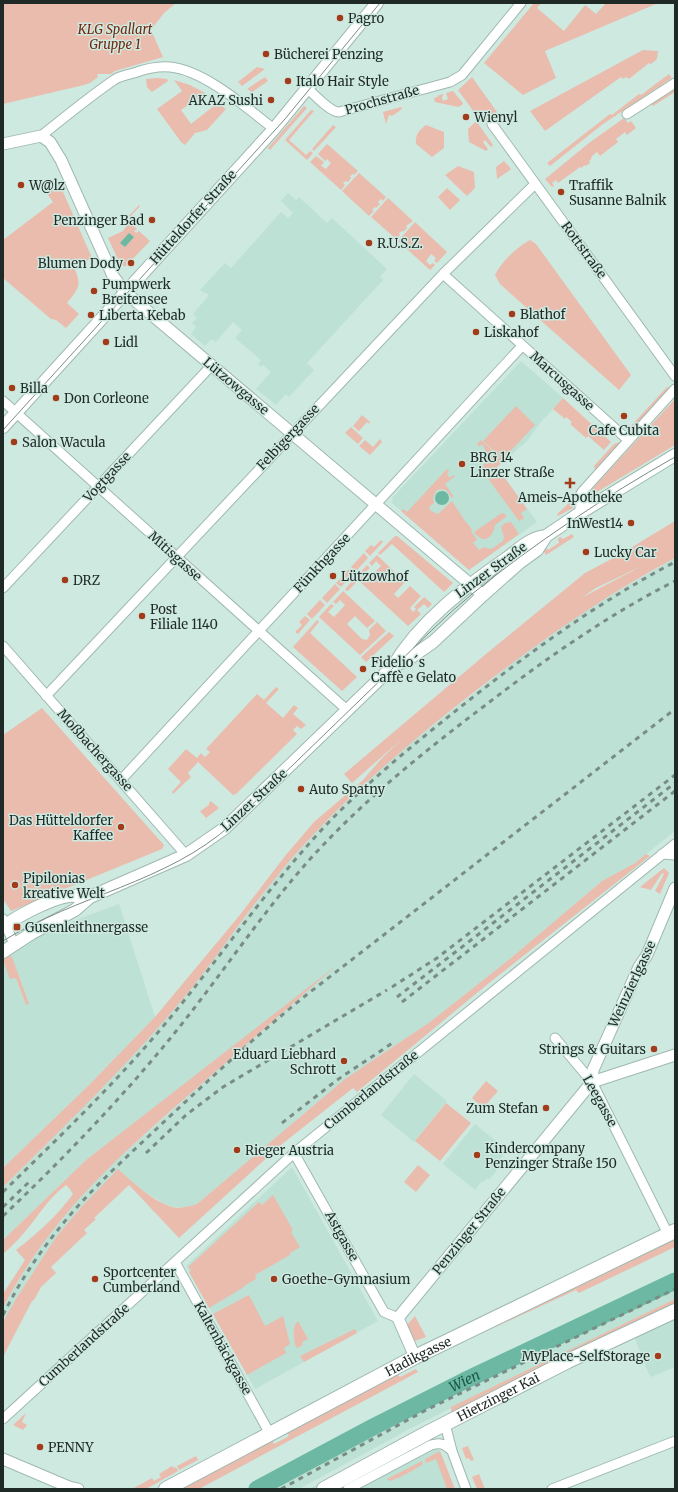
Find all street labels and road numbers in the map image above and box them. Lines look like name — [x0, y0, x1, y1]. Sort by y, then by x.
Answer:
street label: Prochstraße — [343, 81, 421, 119]
street label: Hütteldorfer Straße — [146, 166, 240, 268]
street label: Rottstraße — [558, 218, 611, 282]
street label: Marcusgasse — [526, 348, 598, 414]
street label: Lützowgasse — [200, 353, 273, 419]
street label: Felbigergasse — [253, 400, 323, 474]
street label: Vogtgasse — [79, 448, 135, 506]
street label: Mitisgasse — [144, 527, 206, 585]
street label: Fünkhgasse — [290, 529, 354, 596]
street label: Linzer Straße — [452, 538, 530, 602]
street label: Moßbachergasse — [54, 705, 137, 795]
street label: Linzer Straße — [217, 765, 291, 835]
street label: Weinzierlgasse — [604, 938, 660, 1031]
street label: Cumberlandstraße — [320, 1047, 422, 1133]
street label: Leegasse — [579, 1072, 621, 1130]
street label: Penzinger Straße — [429, 1184, 510, 1278]
street label: Astgasse — [321, 1207, 363, 1264]
street label: Kaltenbäckgasse — [190, 1298, 256, 1398]
street label: Cumberlandstraße — [35, 1299, 133, 1390]
street label: Hadikgasse — [382, 1332, 454, 1380]
street label: Hietzinger Kai — [454, 1369, 542, 1425]

